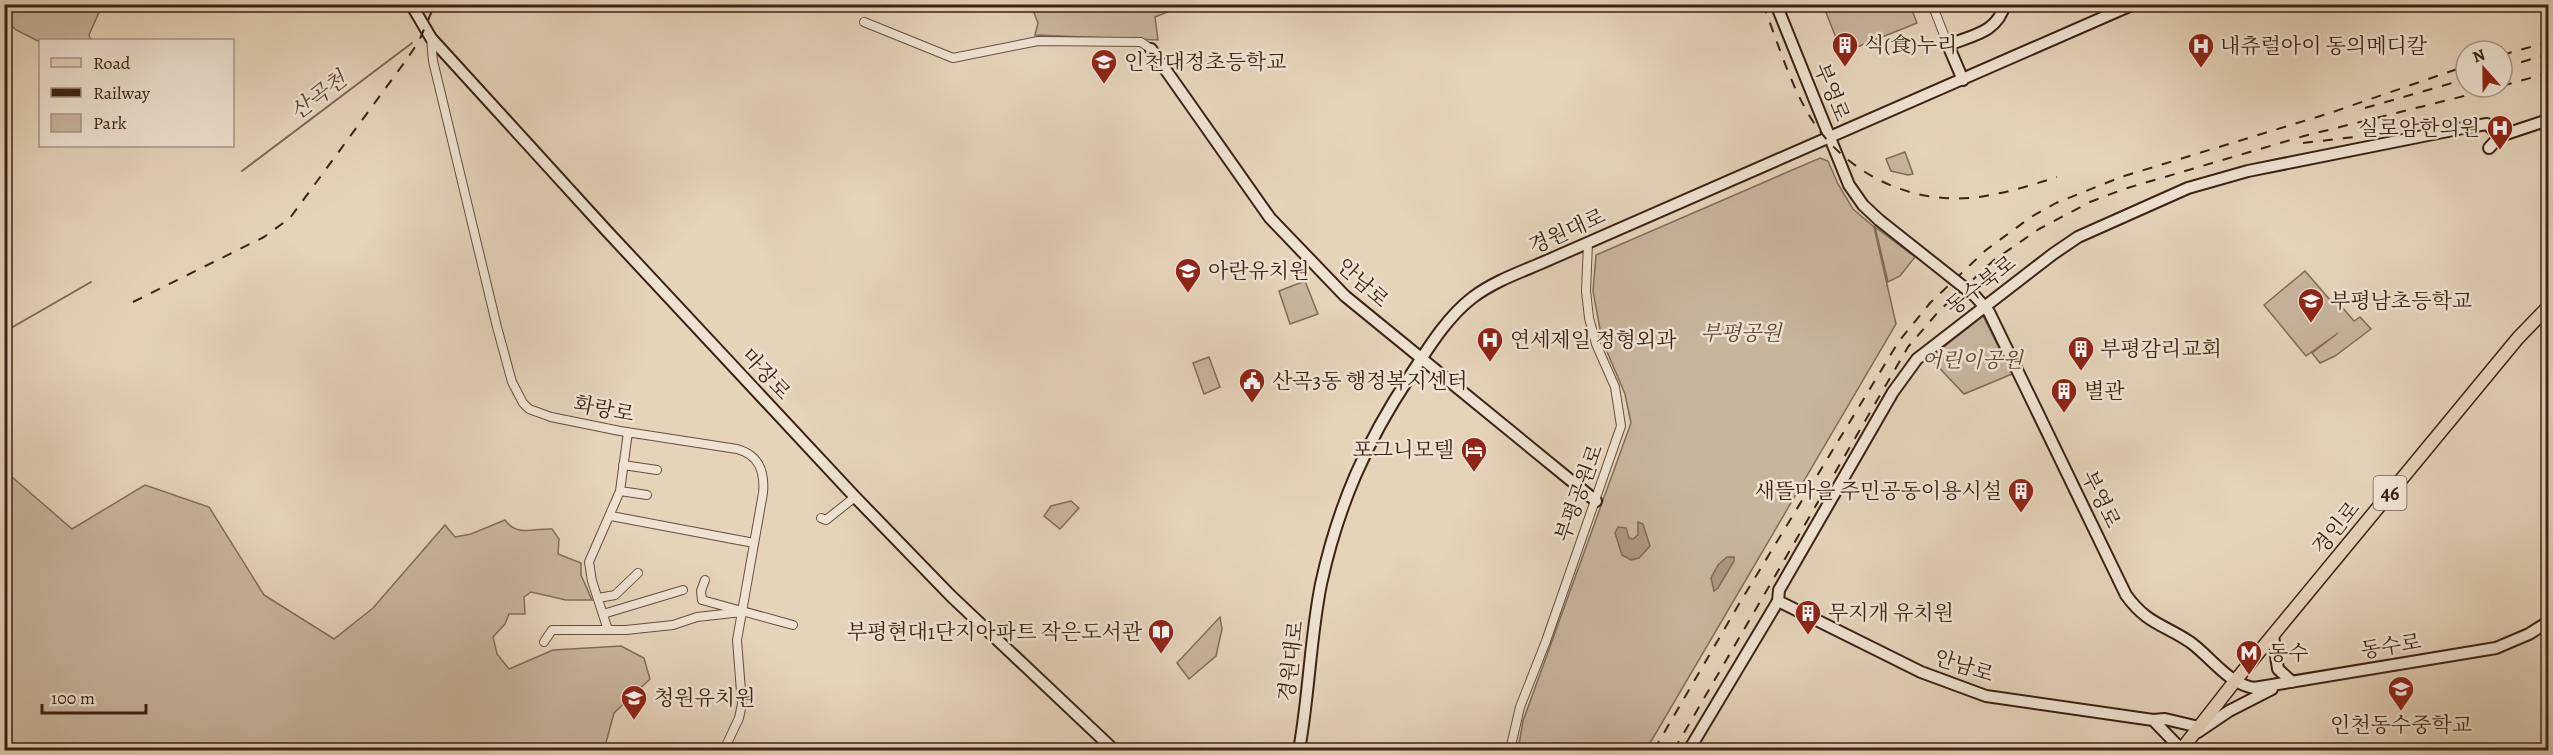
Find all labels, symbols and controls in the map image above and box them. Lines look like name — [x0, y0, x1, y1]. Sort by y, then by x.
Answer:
building icon: 식(食)누리 — [1830, 30, 1860, 68]
place label: 식(食)누리 — [1864, 31, 1957, 59]
hospital icon: 내츄럴아이 동의메디칼 — [2186, 31, 2216, 69]
place label: 내츄럴아이 동의메디칼 — [2220, 32, 2428, 60]
legend — [39, 39, 234, 147]
north arrow — [2454, 39, 2514, 99]
text: N — [2470, 43, 2489, 68]
school or university icon: 인천대정초등학교 — [1089, 47, 1119, 85]
place label: 인천대정초등학교 — [1124, 48, 1286, 76]
text: Road — [93, 51, 131, 75]
street label: 부영로 — [1808, 59, 1856, 125]
water label: 산곡천 — [284, 64, 354, 127]
text: Railway — [93, 81, 151, 105]
text: Park — [93, 111, 127, 135]
hospital icon: 실로암한의원 — [2485, 113, 2515, 151]
place label: 실로암한의원 — [2358, 114, 2480, 142]
street label: 경원대로 — [1524, 202, 1610, 260]
street label: 동수북로 — [1940, 249, 2022, 321]
street label: 안남로 — [1331, 252, 1395, 314]
school or university icon: 아란유치원 — [1173, 256, 1203, 294]
place label: 아란유치원 — [1208, 257, 1309, 285]
school or university icon: 부평남초등학교 — [2296, 286, 2326, 324]
place label: 부평남초등학교 — [2330, 287, 2472, 315]
park label: 부평공원 — [1700, 319, 1783, 347]
hospital icon: 연세제일 정형외과 — [1475, 325, 1505, 363]
place label: 연세제일 정형외과 — [1510, 326, 1677, 354]
building icon: 부평감리교회 — [2066, 334, 2096, 372]
place label: 부평감리교회 — [2100, 335, 2222, 363]
street label: 마장로 — [735, 342, 797, 406]
park label: 어린이공원 — [1921, 346, 2024, 374]
public building icon: 산곡3동 행정복지센터 — [1237, 366, 1267, 404]
place label: 산곡3동 행정복지센터 — [1272, 367, 1467, 395]
building icon: 별관 — [2049, 376, 2079, 414]
place label: 별관 — [2084, 377, 2125, 405]
street label: 화랑로 — [571, 389, 637, 429]
hotel icon: 포그니모텔 — [1459, 435, 1489, 473]
place label: 포그니모텔 — [1353, 436, 1454, 464]
street label: 부평공원로 — [1548, 441, 1610, 545]
street label: 부영로 — [2075, 466, 2127, 532]
building icon: 새뜰마을 주민공동이용시설 — [2006, 476, 2036, 514]
road number: 46 — [2374, 476, 2406, 510]
place label: 새뜰마을 주민공동이용시설 — [1754, 477, 2002, 505]
street label: 경인로 — [2306, 496, 2366, 560]
building icon: 무지개 유치원 — [1793, 598, 1823, 636]
place label: 무지개 유치원 — [1828, 599, 1954, 627]
library icon: 부평현대1단지아파트 작은도서관 — [1146, 617, 1176, 655]
place label: 부평현대1단지아파트 작은도서관 — [847, 618, 1143, 646]
street label: 경원대로 — [1272, 619, 1310, 703]
street label: 동수로 — [2359, 627, 2423, 665]
metro station icon: 동수 — [2234, 638, 2264, 676]
place label: 동수 — [2268, 639, 2309, 667]
street label: 안남로 — [1931, 643, 1997, 689]
school or university icon: 인천동수중학교 — [2386, 674, 2416, 712]
scale bar — [42, 677, 146, 715]
school or university icon: 청원유치원 — [619, 683, 649, 721]
place label: 청원유치원 — [654, 684, 755, 712]
text: 100 m — [51, 686, 95, 710]
place label: 인천동수중학교 — [2330, 711, 2472, 739]

